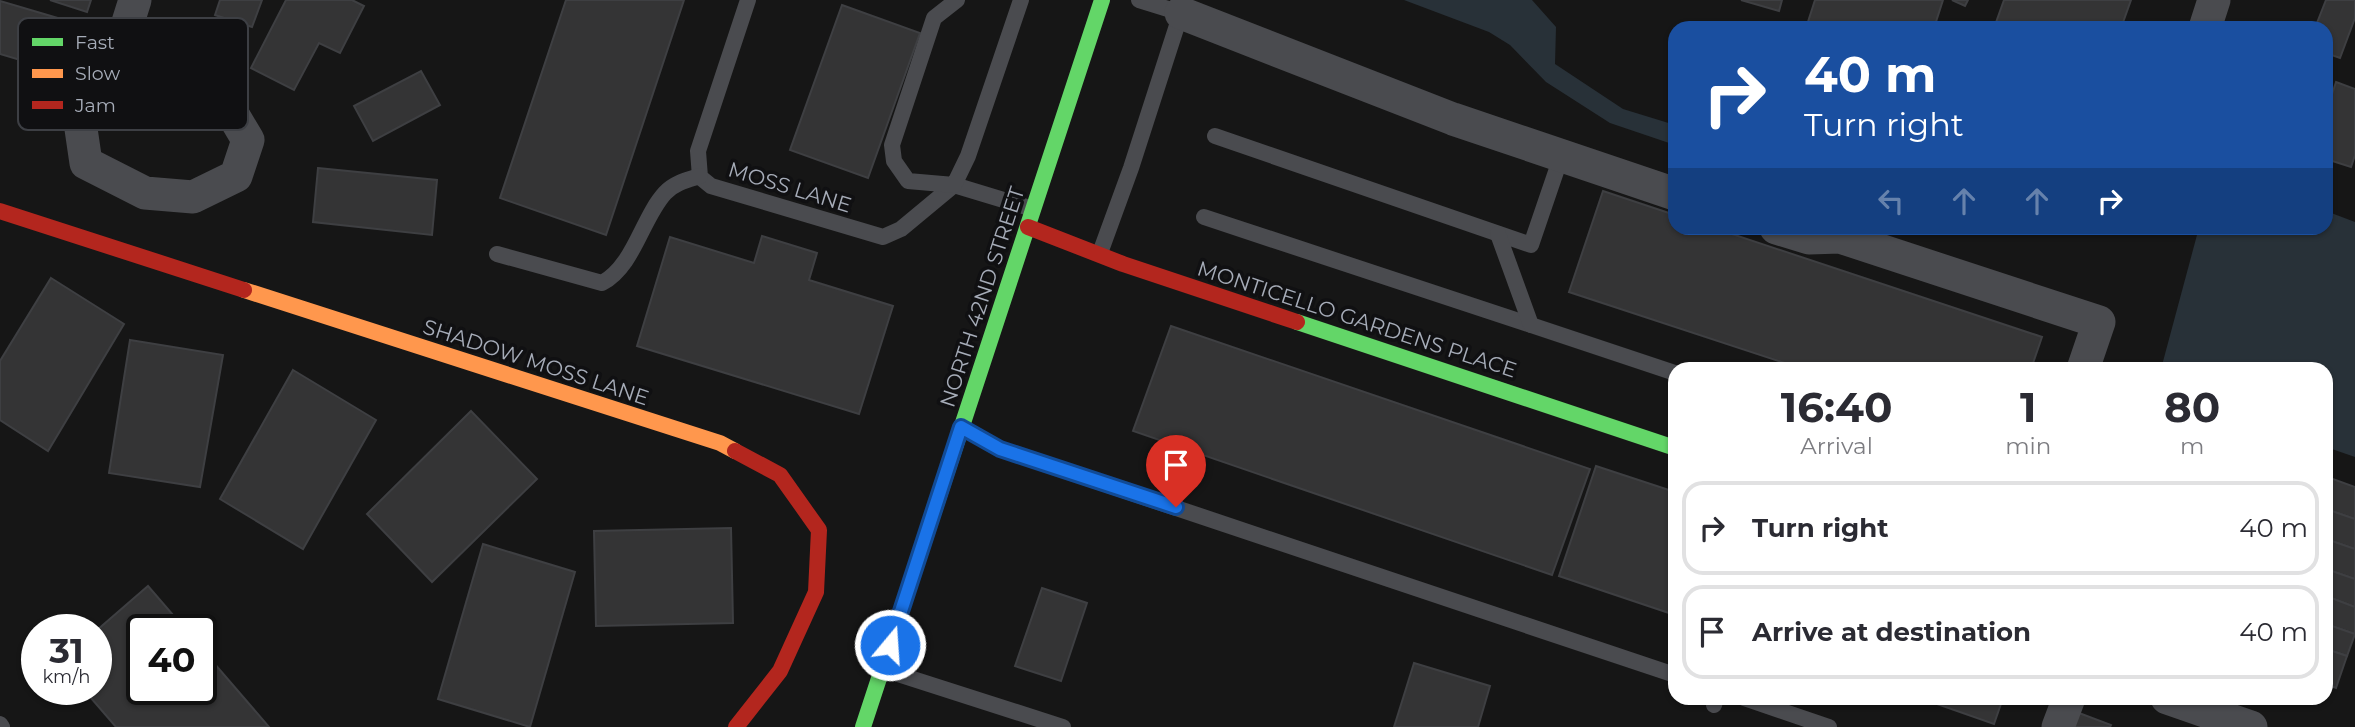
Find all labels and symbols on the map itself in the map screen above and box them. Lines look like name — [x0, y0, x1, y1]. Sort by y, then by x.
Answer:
legend — [18, 18, 248, 130]
text: Fast — [75, 31, 115, 54]
text: Slow — [75, 62, 120, 85]
text: Jam — [74, 94, 116, 117]
street label: MOSS LANE — [725, 156, 855, 218]
street label: NORTH 42ND STREET — [935, 184, 1029, 410]
street label: MONTICELLO GARDENS PLACE — [1194, 256, 1520, 382]
street label: SHADOW MOSS LANE — [420, 314, 652, 410]
pin — [1146, 435, 1206, 507]
position arrow — [853, 608, 927, 682]
speed limit sign: 40 — [126, 614, 217, 705]

